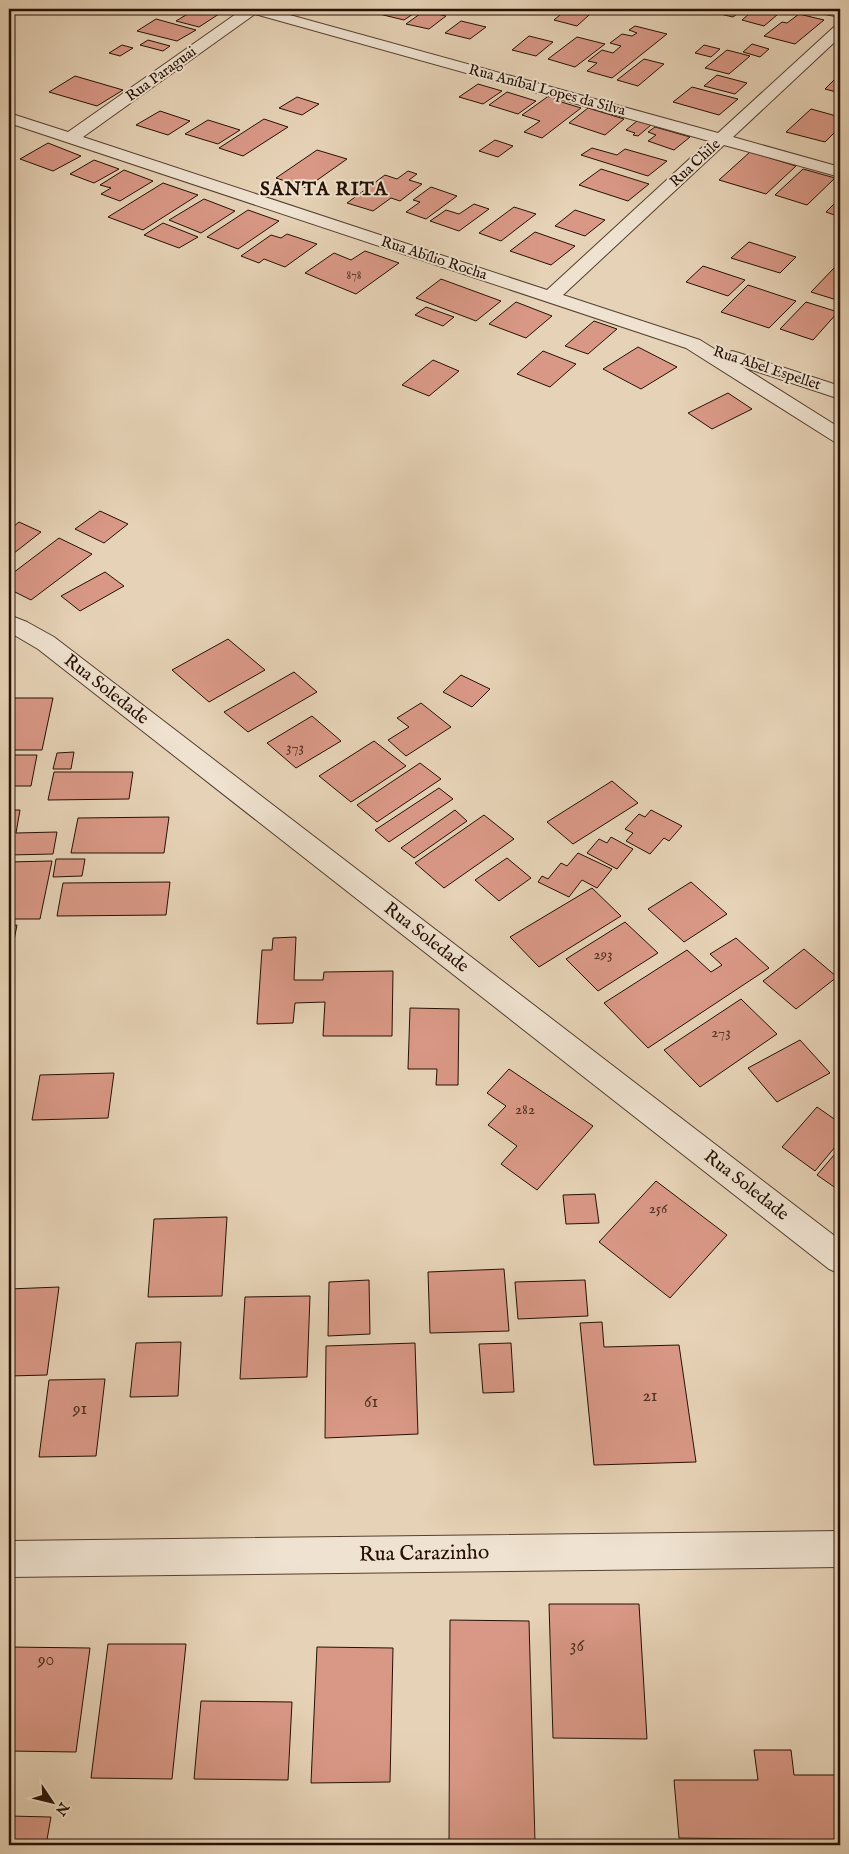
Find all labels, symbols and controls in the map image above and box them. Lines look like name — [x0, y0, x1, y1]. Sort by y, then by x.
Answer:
street label: Rua Paraguai — [122, 42, 200, 106]
street label: Rua Aníbal Lopes da Silva — [466, 60, 628, 120]
street label: Rua Chile — [666, 135, 724, 191]
district label: SANTA RITA — [260, 178, 388, 202]
street label: Rua Abílio Rocha — [378, 232, 490, 284]
house number: 878 — [346, 268, 362, 283]
street label: Rua Abel Espellet — [711, 342, 823, 394]
street label: Rua Soledade — [59, 650, 153, 730]
house number: 373 — [286, 738, 304, 757]
street label: Rua Soledade — [379, 898, 473, 978]
house number: 293 — [593, 945, 613, 964]
house number: 273 — [711, 1023, 731, 1042]
house number: 282 — [515, 1100, 535, 1119]
street label: Rua Soledade — [699, 1146, 793, 1226]
house number: 256 — [649, 1199, 668, 1218]
house number: 21 — [642, 1385, 658, 1408]
house number: 61 — [364, 1391, 378, 1414]
house number: 91 — [72, 1398, 87, 1421]
street label: Rua Carazinho — [359, 1539, 489, 1569]
house number: 36 — [570, 1635, 585, 1658]
house number: 90 — [37, 1649, 54, 1672]
north arrow — [28, 1776, 78, 1826]
text: N — [51, 1798, 73, 1819]

